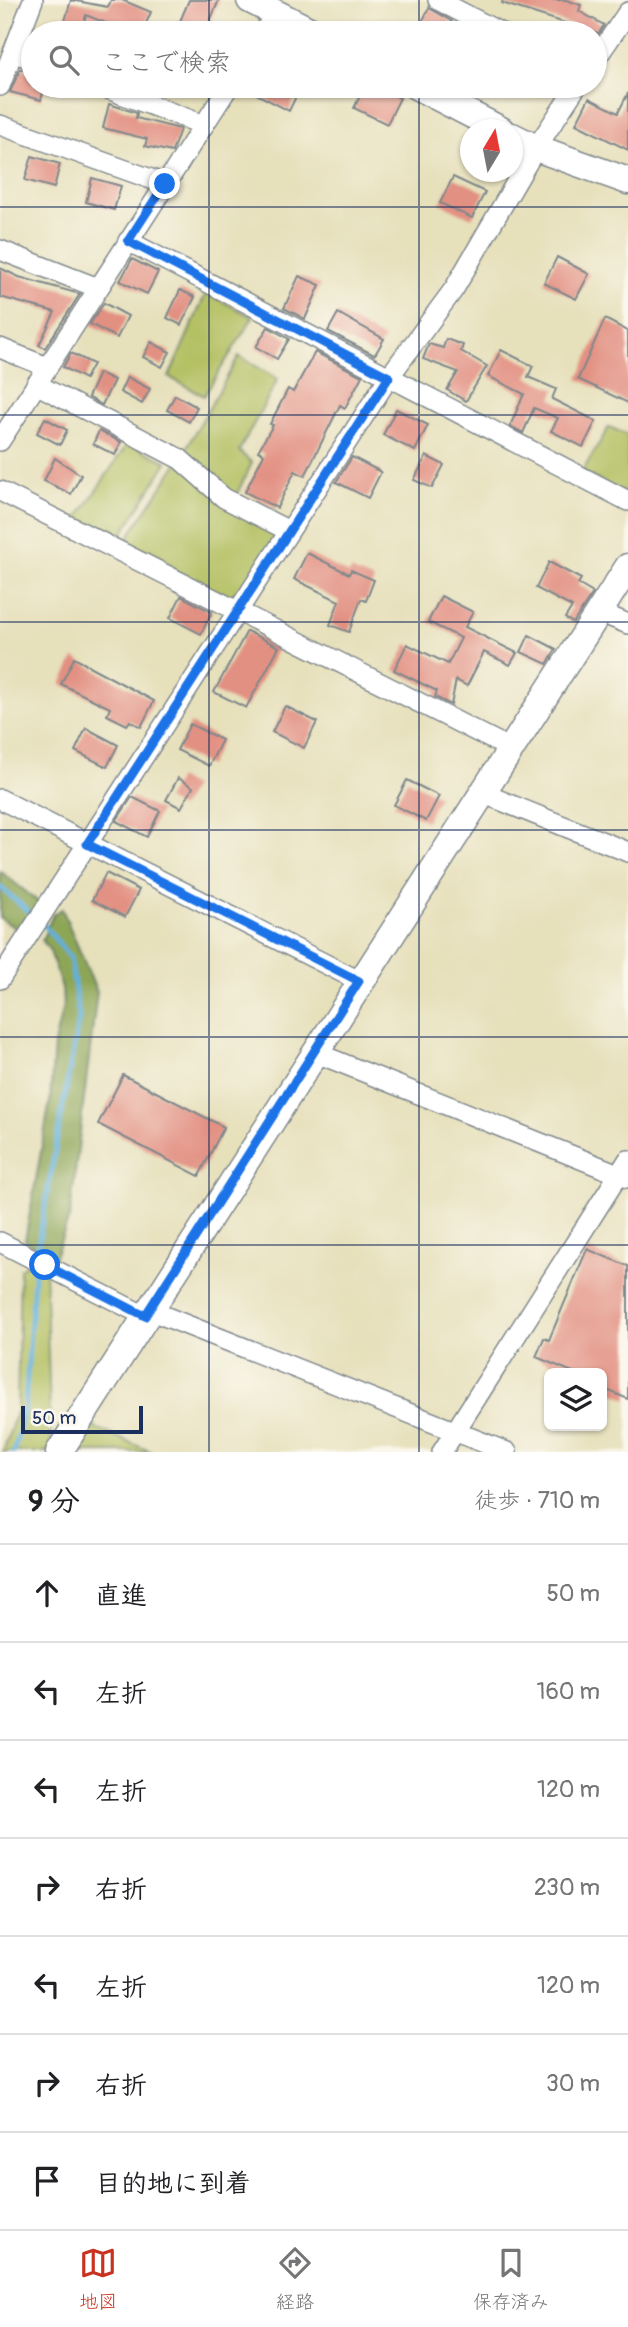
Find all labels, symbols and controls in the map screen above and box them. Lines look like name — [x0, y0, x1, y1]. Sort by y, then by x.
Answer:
search box — [21, 21, 607, 98]
icon: search — [45, 41, 83, 79]
text: ここで検索 — [101, 47, 231, 79]
north arrow — [460, 119, 523, 182]
route end — [149, 168, 180, 199]
route start — [29, 1249, 60, 1280]
map controls — [544, 1368, 607, 1431]
button: layers — [544, 1368, 607, 1431]
scale bar — [21, 1403, 144, 1435]
text: 50 m — [32, 1406, 76, 1430]
text: 9 分 — [28, 1483, 80, 1520]
text: 徒歩 · 710 m — [474, 1486, 600, 1515]
icon: ahead — [28, 1574, 66, 1612]
text: 50 m — [546, 1579, 600, 1608]
text: 直進 — [95, 1580, 147, 1612]
icon: left — [28, 1672, 66, 1710]
text: 160 m — [536, 1677, 600, 1706]
text: 左折 — [95, 1678, 147, 1710]
icon: left — [28, 1770, 66, 1808]
text: 120 m — [537, 1775, 600, 1804]
text: 左折 — [95, 1776, 147, 1808]
icon: right — [28, 1868, 66, 1906]
text: 230 m — [534, 1873, 600, 1902]
text: 右折 — [95, 1874, 147, 1906]
icon: left — [28, 1966, 66, 2004]
text: 120 m — [537, 1971, 600, 2000]
text: 左折 — [95, 1972, 147, 2004]
icon: right — [28, 2064, 66, 2102]
text: 30 m — [546, 2069, 600, 2098]
text: 右折 — [95, 2070, 147, 2102]
icon: arrive — [28, 2162, 66, 2200]
text: 目的地に到着 — [95, 2168, 251, 2200]
tab: 地図 — [79, 2244, 117, 2314]
tab: 経路 — [276, 2244, 314, 2314]
tab: 保存済み — [473, 2244, 549, 2314]

